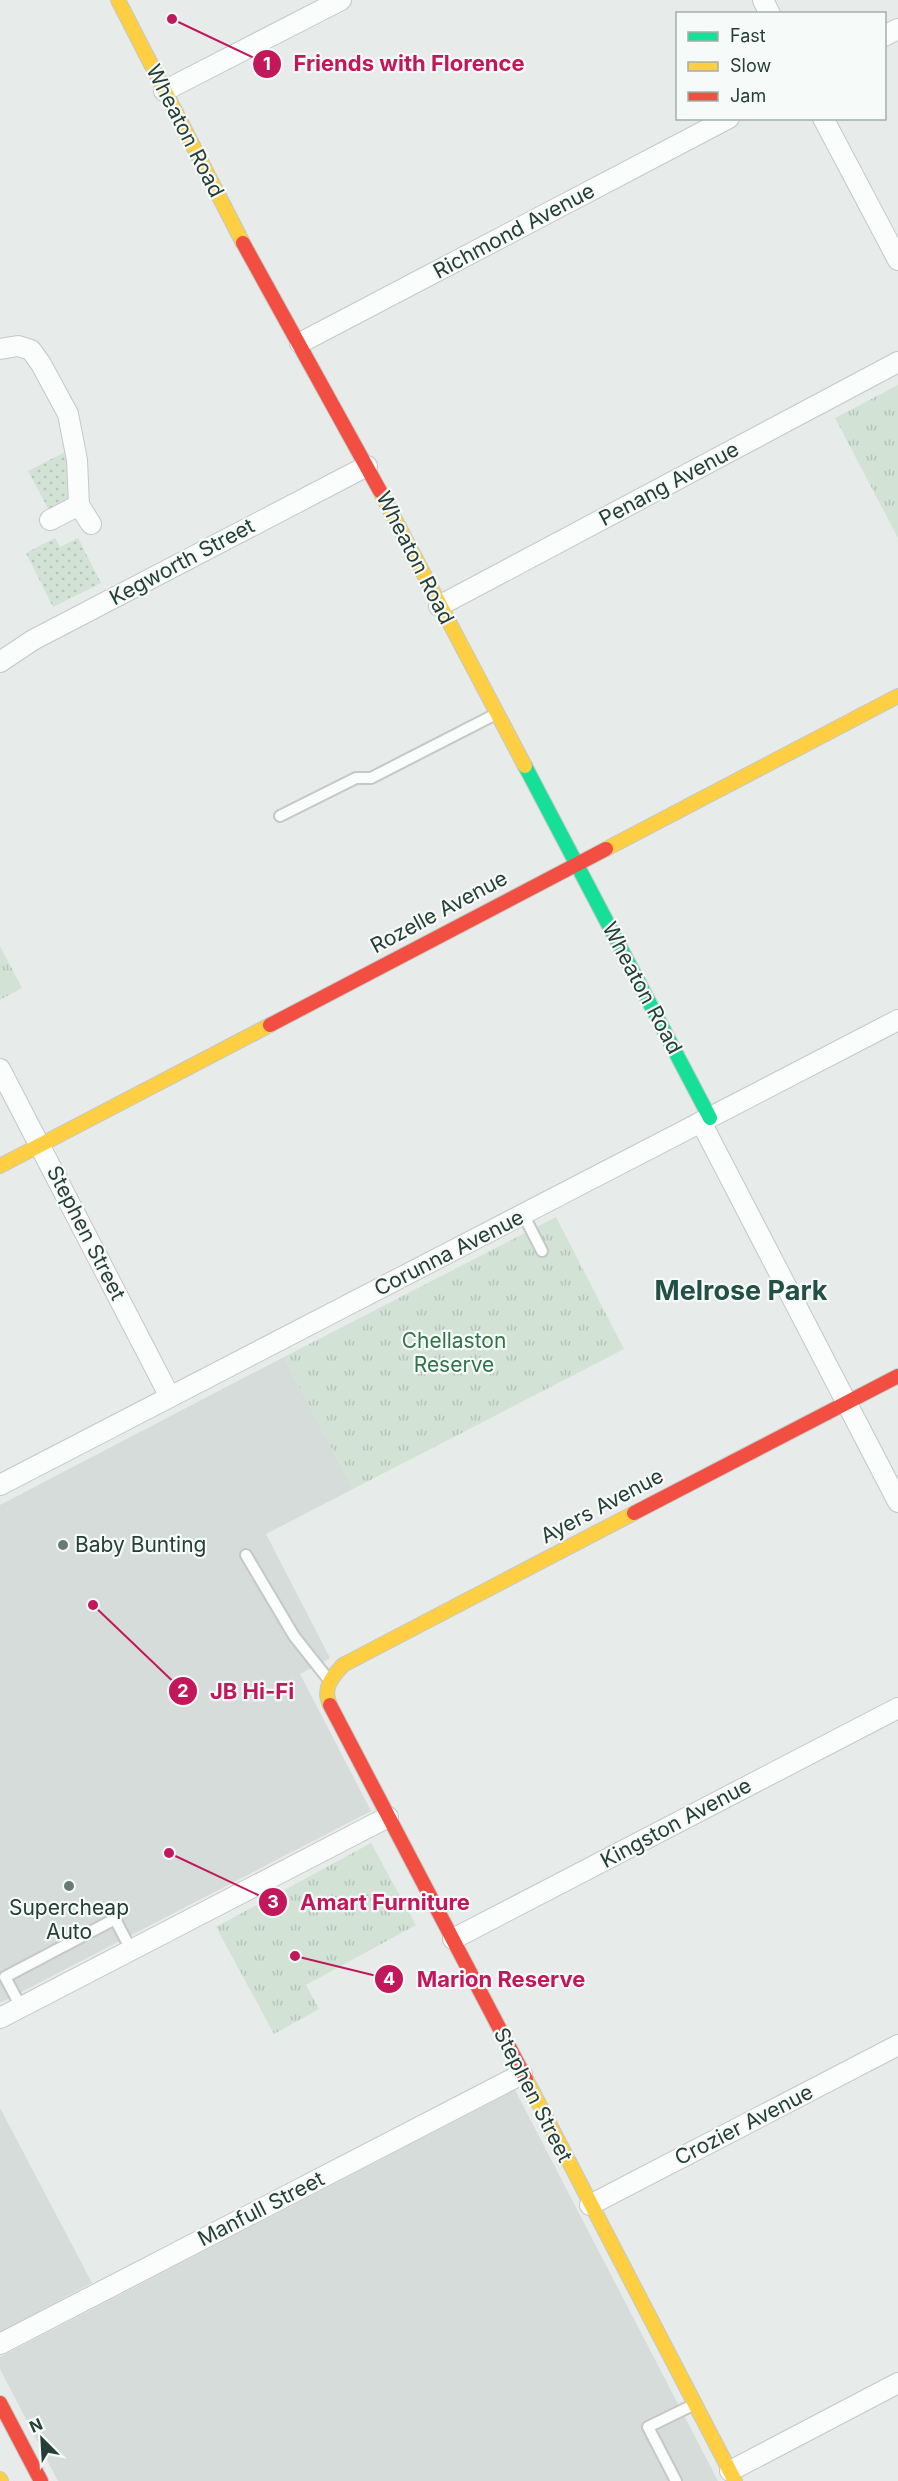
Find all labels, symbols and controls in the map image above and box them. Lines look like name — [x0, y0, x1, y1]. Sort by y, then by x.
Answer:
legend — [676, 12, 886, 120]
text: Fast — [730, 25, 766, 46]
callout: Friends with Florence — [252, 44, 537, 84]
text: Friends with Florence — [293, 50, 525, 76]
text: 1 — [263, 53, 271, 74]
text: Slow — [730, 55, 771, 76]
street label: Wheaton Road — [141, 60, 230, 201]
text: Jam — [730, 85, 766, 106]
street label: Richmond Avenue — [429, 178, 599, 284]
street label: Penang Avenue — [595, 436, 743, 531]
street label: Wheaton Road — [371, 487, 460, 628]
street label: Kegworth Street — [105, 513, 259, 610]
street label: Rozelle Avenue — [366, 865, 511, 958]
street label: Wheaton Road — [597, 918, 688, 1058]
street label: Stephen Street — [42, 1161, 131, 1304]
street label: Corunna Avenue — [370, 1204, 528, 1301]
district label: Melrose Park — [655, 1274, 828, 1307]
park label: Chellaston Reserve — [402, 1328, 506, 1377]
street label: Ayers Avenue — [536, 1463, 667, 1548]
place label: Baby Bunting — [75, 1532, 207, 1557]
marker: Baby Bunting — [56, 1538, 70, 1552]
callout: JB Hi-Fi — [168, 1671, 306, 1711]
text: JB Hi-Fi — [210, 1678, 294, 1704]
text: 2 — [177, 1680, 189, 1701]
street label: Kingston Avenue — [596, 1772, 755, 1873]
marker: Supercheap Auto — [62, 1879, 76, 1893]
callout: Amart Furniture — [258, 1882, 482, 1922]
text: Amart Furniture — [300, 1889, 470, 1915]
text: 3 — [267, 1891, 279, 1912]
place label: Supercheap Auto — [9, 1895, 129, 1944]
callout: Marion Reserve — [374, 1959, 597, 1999]
text: Marion Reserve — [417, 1966, 585, 1992]
text: 4 — [383, 1968, 395, 1989]
street label: Stephen Street — [489, 2023, 578, 2166]
street label: Crozier Avenue — [671, 2079, 817, 2170]
street label: Manfull Street — [193, 2166, 328, 2251]
north arrow — [12, 2409, 72, 2469]
text: N — [26, 2414, 46, 2437]

